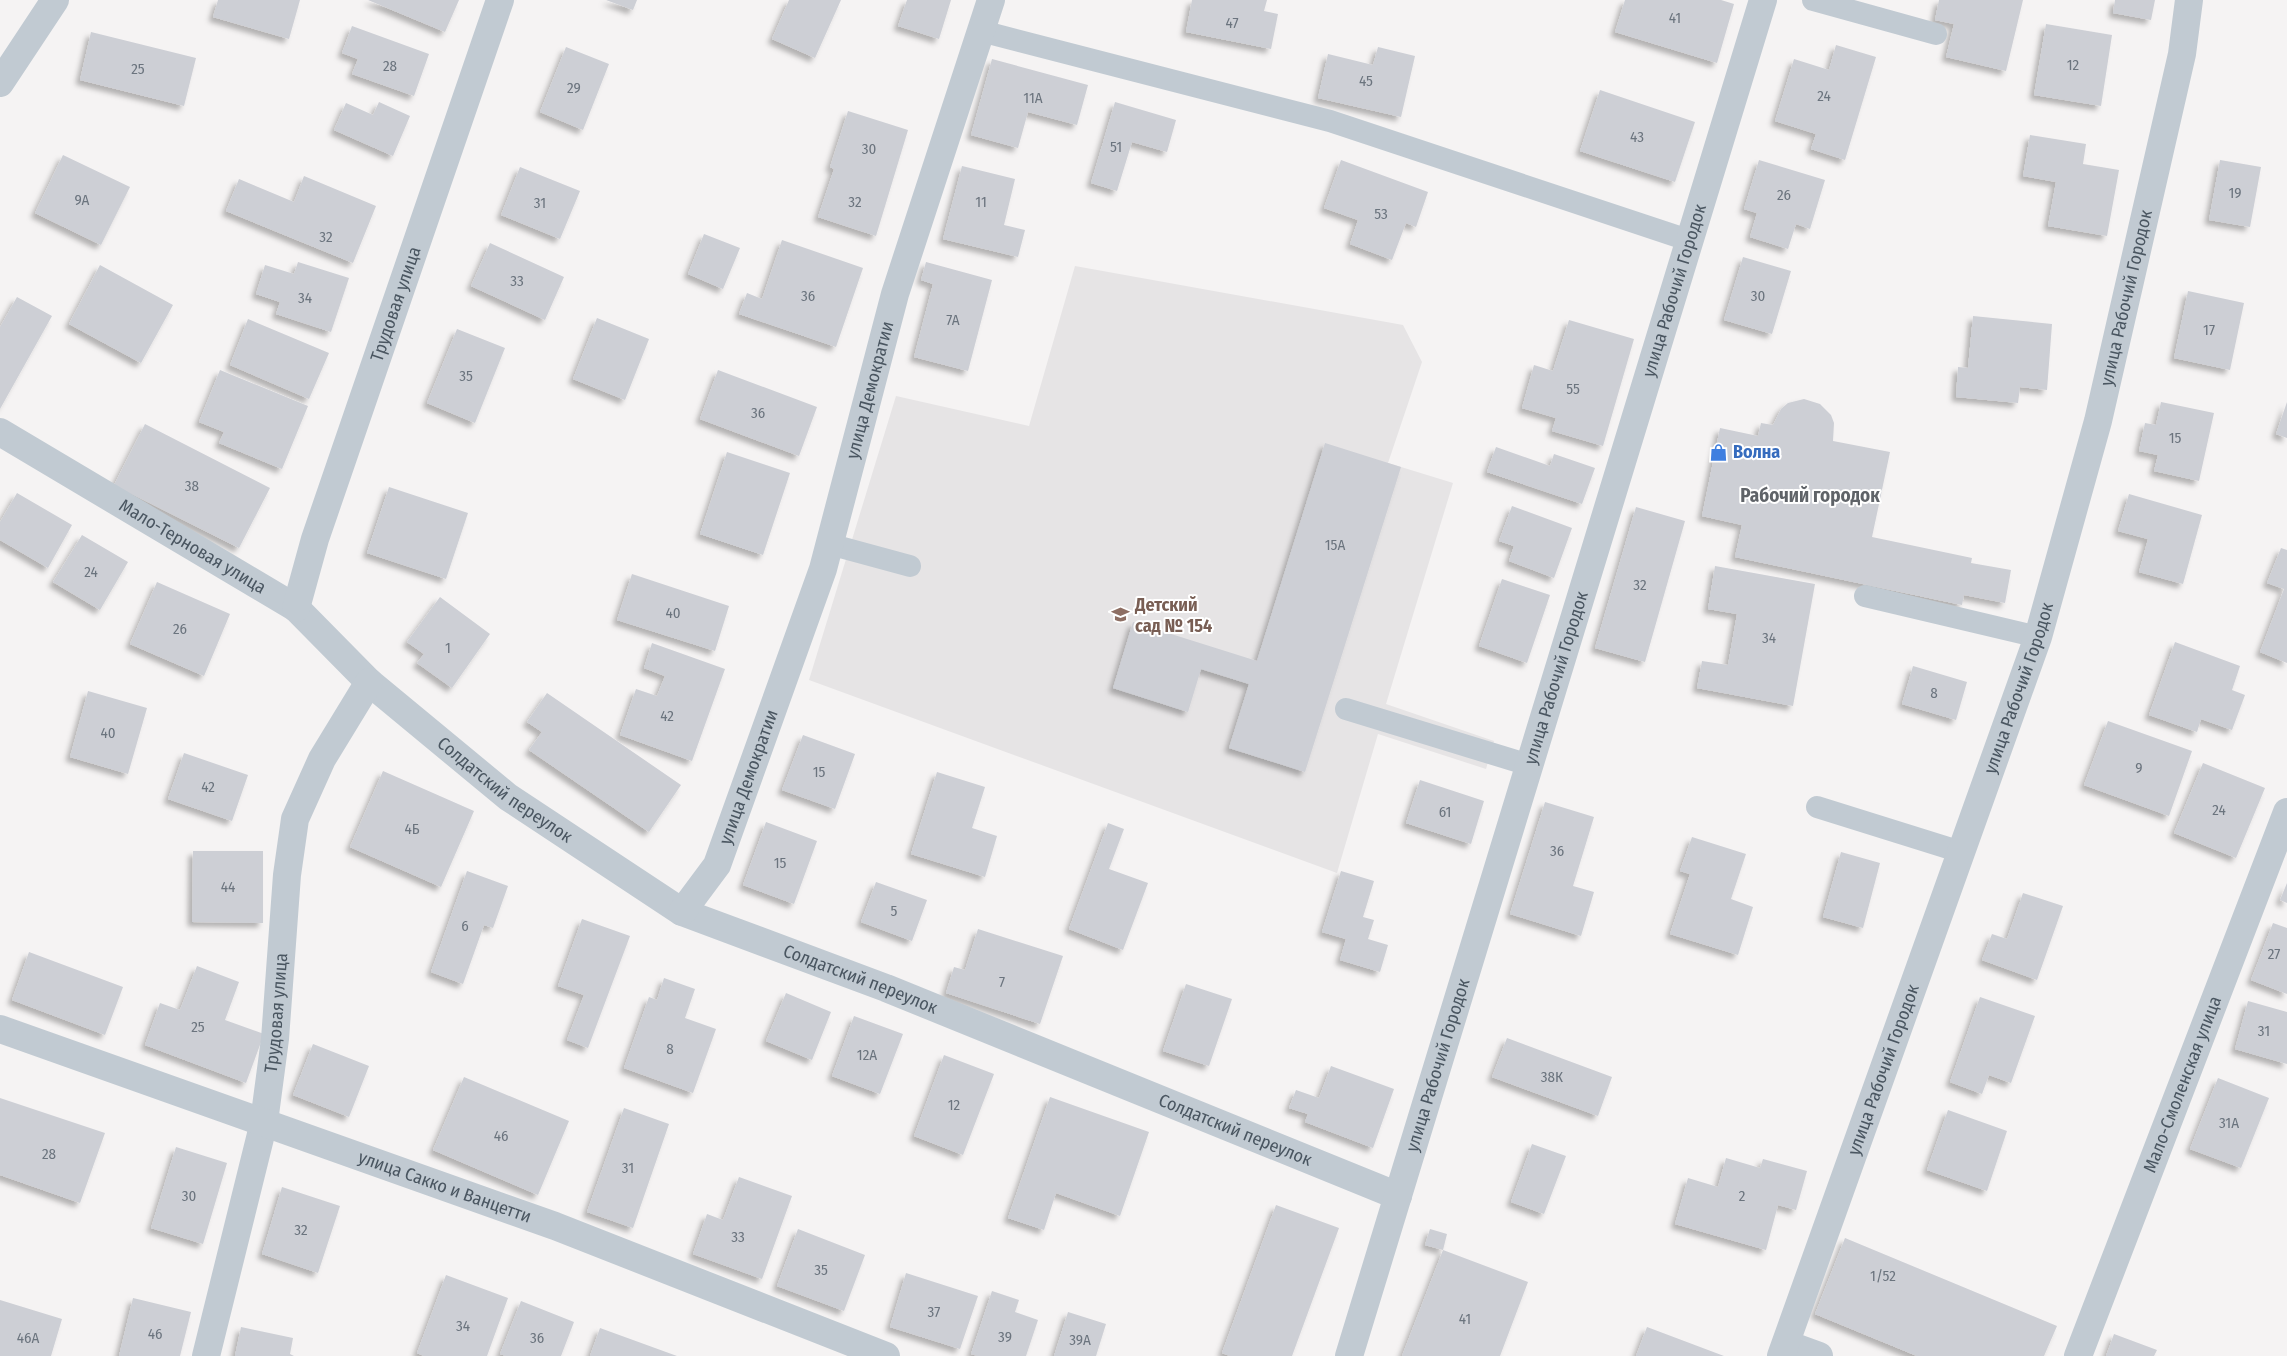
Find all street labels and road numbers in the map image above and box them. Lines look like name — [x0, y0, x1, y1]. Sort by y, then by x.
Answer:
street label: улица Рабочий Городок — [1638, 201, 1711, 380]
street label: улица Рабочий Городок — [2095, 207, 2157, 388]
street label: Трудовая улица — [366, 243, 426, 364]
street label: улица Демократии — [841, 319, 898, 461]
street label: Мало-Терновая улица — [115, 494, 270, 599]
street label: улица Рабочий Городок — [1519, 588, 1593, 767]
street label: улица Рабочий Городок — [1979, 599, 2058, 777]
street label: улица Демократии — [714, 707, 783, 847]
street label: Солдатский переулок — [433, 732, 577, 848]
street label: Солдатский переулок — [780, 940, 941, 1019]
street label: Трудовая улица — [260, 952, 292, 1074]
street label: улица Рабочий Городок — [1401, 976, 1475, 1154]
street label: улица Рабочий Городок — [1843, 981, 1924, 1158]
street label: Мало-Смоленская улица — [2139, 993, 2226, 1176]
street label: Солдатский переулок — [1155, 1089, 1316, 1171]
street label: улица Сакко и Ванцетти — [355, 1146, 534, 1228]

